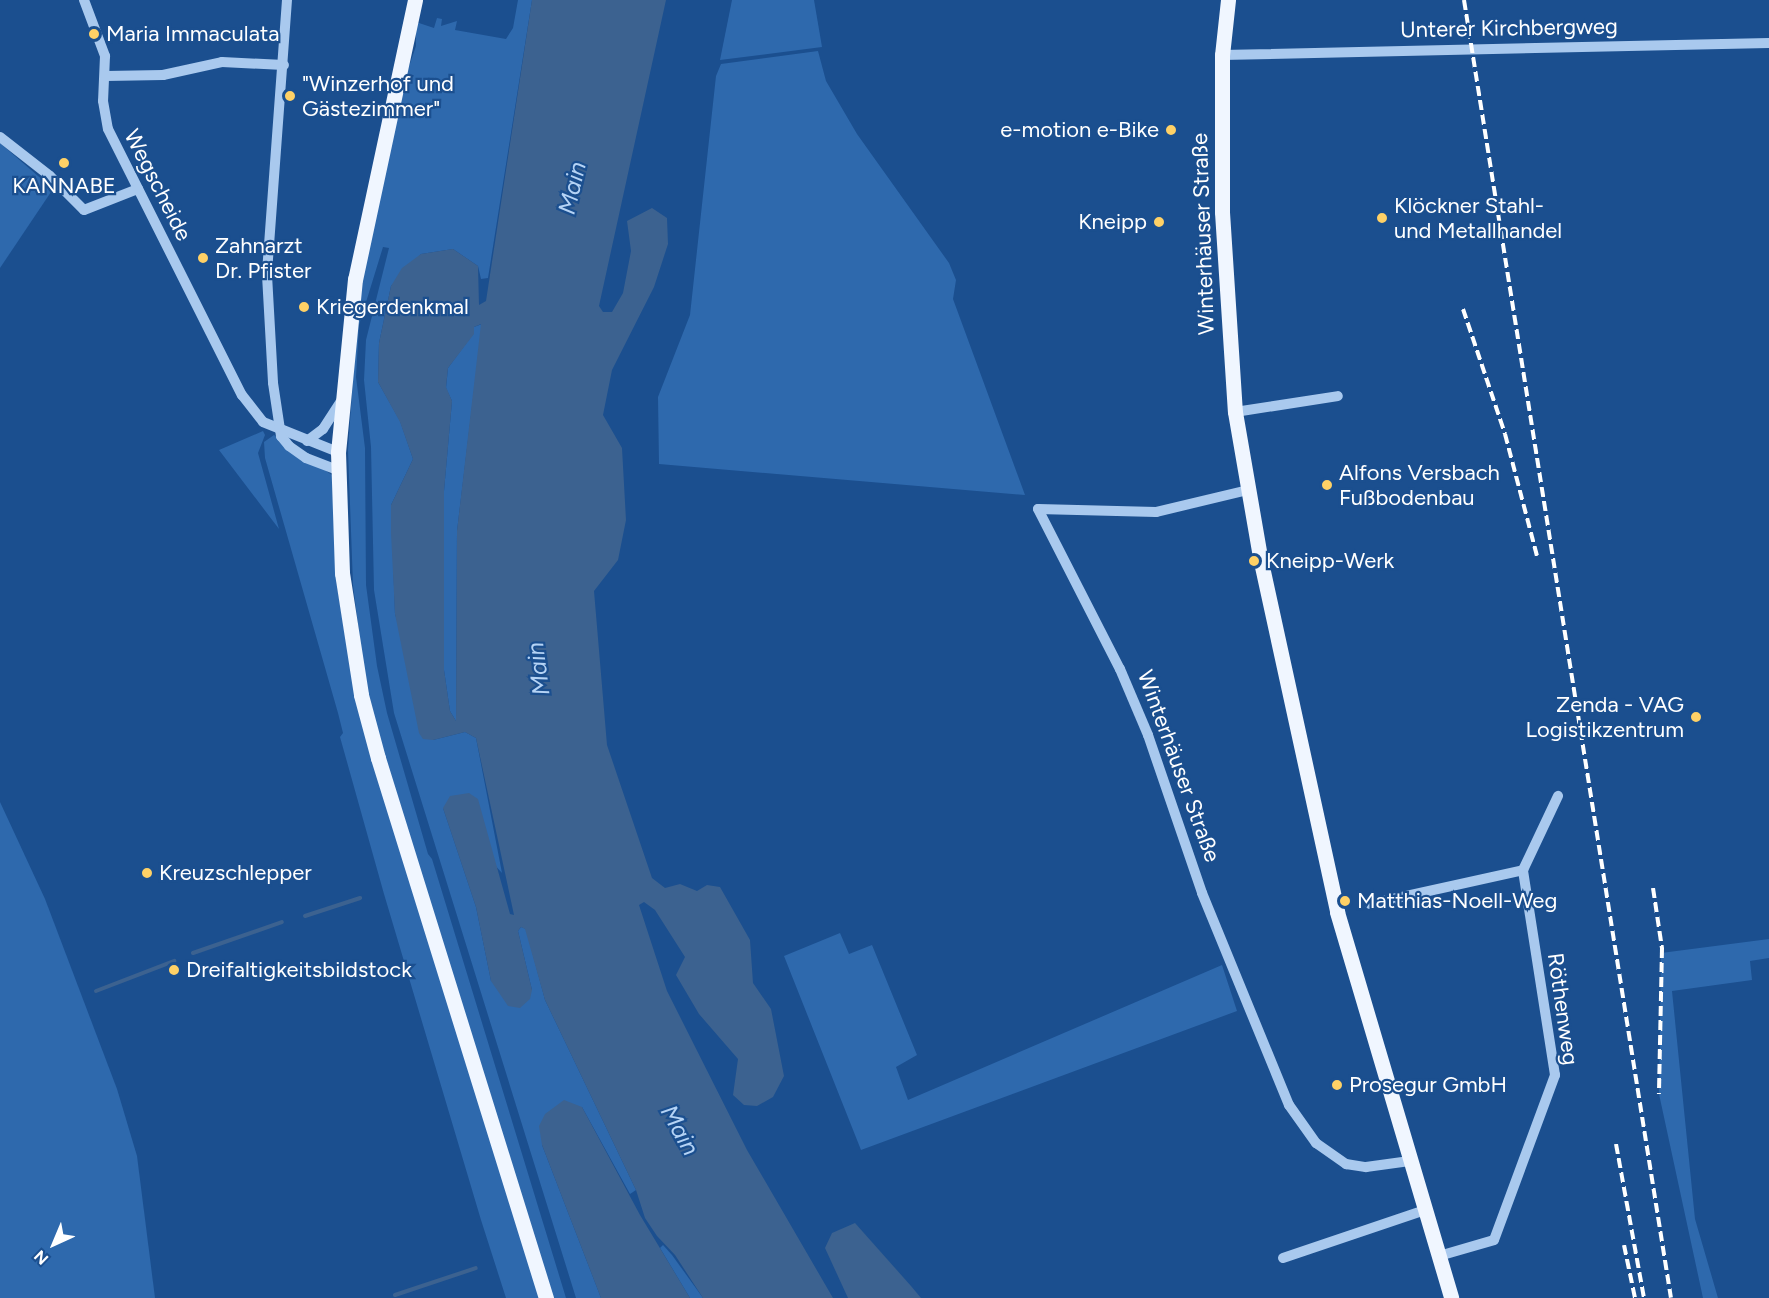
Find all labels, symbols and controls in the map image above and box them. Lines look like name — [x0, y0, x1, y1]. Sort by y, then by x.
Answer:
street label: Unterer Kirchbergweg — [1400, 13, 1618, 43]
place label: Maria Immaculata — [106, 21, 279, 47]
marker: Maria Immaculata — [87, 27, 101, 41]
place label: "Winzerhof und Gästezimmer" — [302, 70, 454, 122]
marker: "Winzerhof und Gästezimmer" — [283, 89, 297, 103]
place label: e-motion e-Bike — [1000, 117, 1159, 143]
marker: e-motion e-Bike — [1164, 123, 1178, 137]
street label: Wegscheide — [119, 125, 197, 245]
street label: Winterhäuser Straße — [1186, 133, 1220, 335]
marker: KANNABE — [57, 156, 71, 170]
water label: Main — [552, 159, 592, 217]
place label: KANNABE — [12, 173, 116, 199]
place label: Klöckner Stahl- und Metallhandel — [1394, 192, 1562, 243]
place label: Kneipp — [1078, 209, 1147, 235]
marker: Klöckner Stahl- und Metallhandel — [1375, 211, 1389, 225]
marker: Kneipp — [1152, 215, 1166, 229]
place label: Zahnarzt Dr. Pfister — [215, 232, 312, 284]
marker: Zahnarzt Dr. Pfister — [196, 251, 210, 265]
place label: Kriegerdenkmal — [316, 294, 469, 320]
marker: Kriegerdenkmal — [297, 300, 311, 314]
place label: Alfons Versbach Fußbodenbau — [1339, 459, 1500, 511]
marker: Alfons Versbach Fußbodenbau — [1320, 478, 1334, 492]
place label: Kneipp-Werk — [1266, 548, 1394, 574]
marker: Kneipp-Werk — [1247, 554, 1261, 568]
water label: Main — [520, 641, 556, 697]
street label: Winterhäuser Straße — [1132, 667, 1226, 865]
place label: Zenda - VAG Logistikzentrum — [1526, 691, 1684, 742]
marker: Zenda - VAG Logistikzentrum — [1689, 710, 1703, 724]
place label: Kreuzschlepper — [159, 860, 312, 886]
marker: Kreuzschlepper — [140, 866, 154, 880]
place label: Matthias-Noell-Weg — [1357, 888, 1557, 914]
marker: Matthias-Noell-Weg — [1338, 894, 1352, 908]
street label: Röthenweg — [1542, 951, 1584, 1067]
place label: Dreifaltigkeitsbildstock — [186, 957, 412, 983]
marker: Dreifaltigkeitsbildstock — [167, 963, 181, 977]
place label: Prosegur GmbH — [1349, 1072, 1507, 1098]
marker: Prosegur GmbH — [1330, 1078, 1344, 1092]
water label: Main — [654, 1100, 706, 1160]
north arrow — [24, 1214, 84, 1274]
text: N — [30, 1246, 52, 1268]

